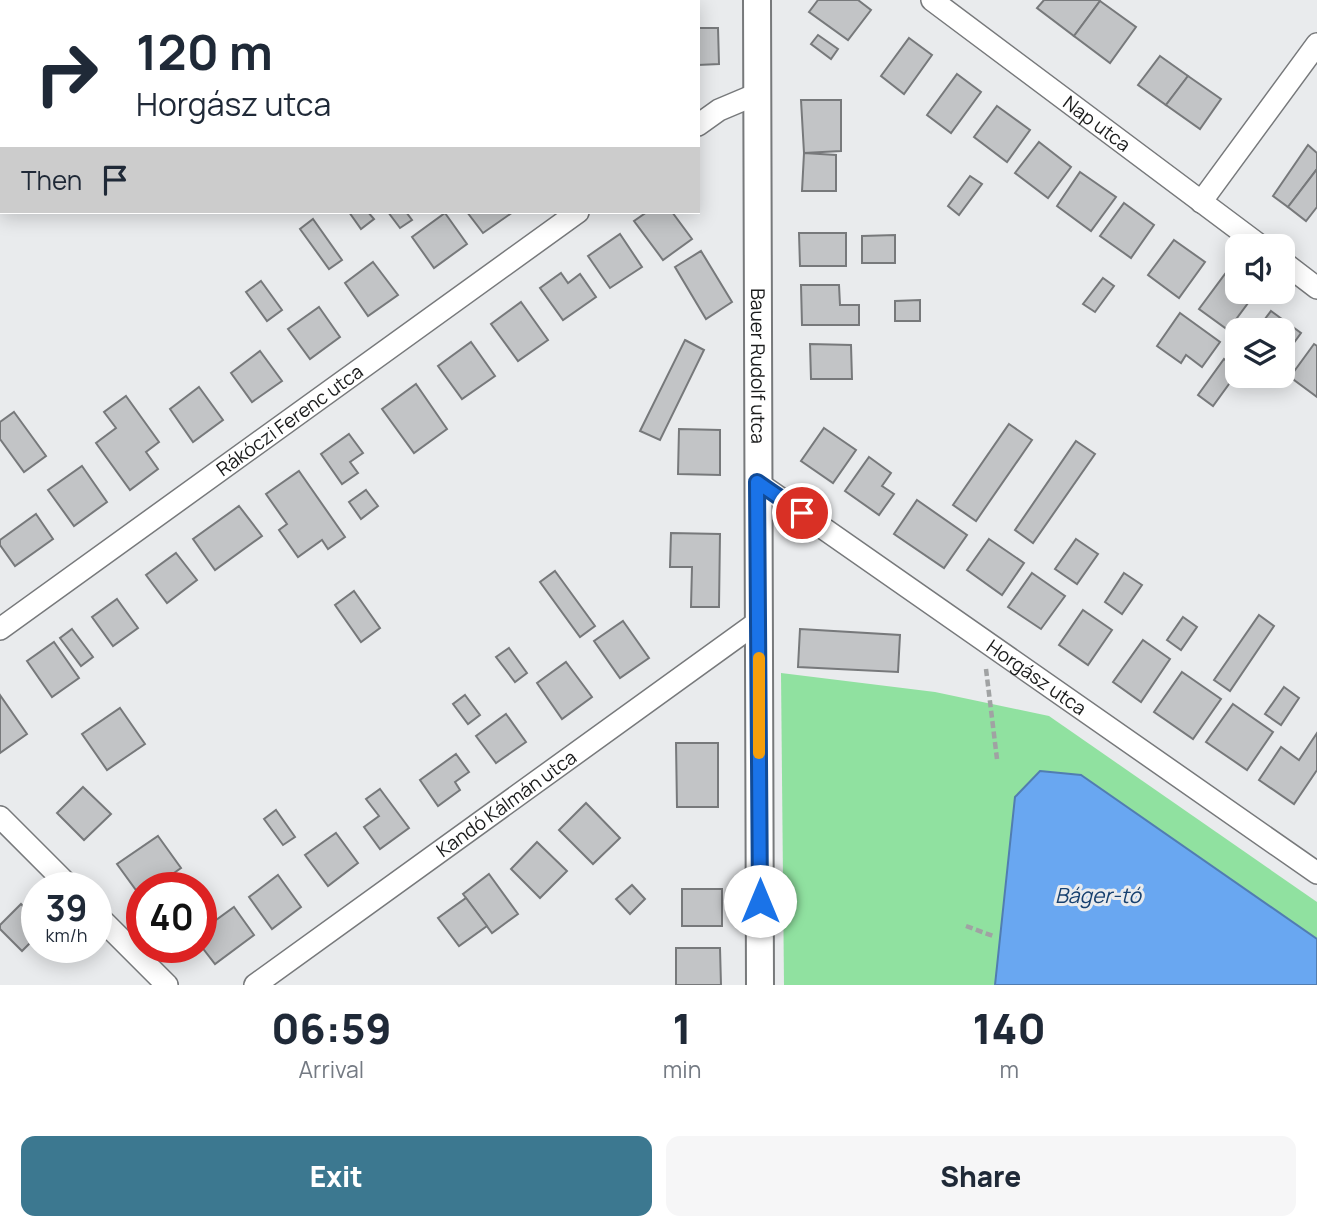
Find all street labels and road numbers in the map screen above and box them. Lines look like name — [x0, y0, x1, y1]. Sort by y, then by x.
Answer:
street label: Nap utca — [1058, 90, 1136, 157]
street label: Bauer Rudolf utca — [745, 288, 771, 444]
street label: Rákóczi Ferenc utca — [211, 358, 368, 482]
street label: Horgász utca — [982, 633, 1092, 721]
street label: Kandó Kálmán utca — [431, 744, 582, 863]

